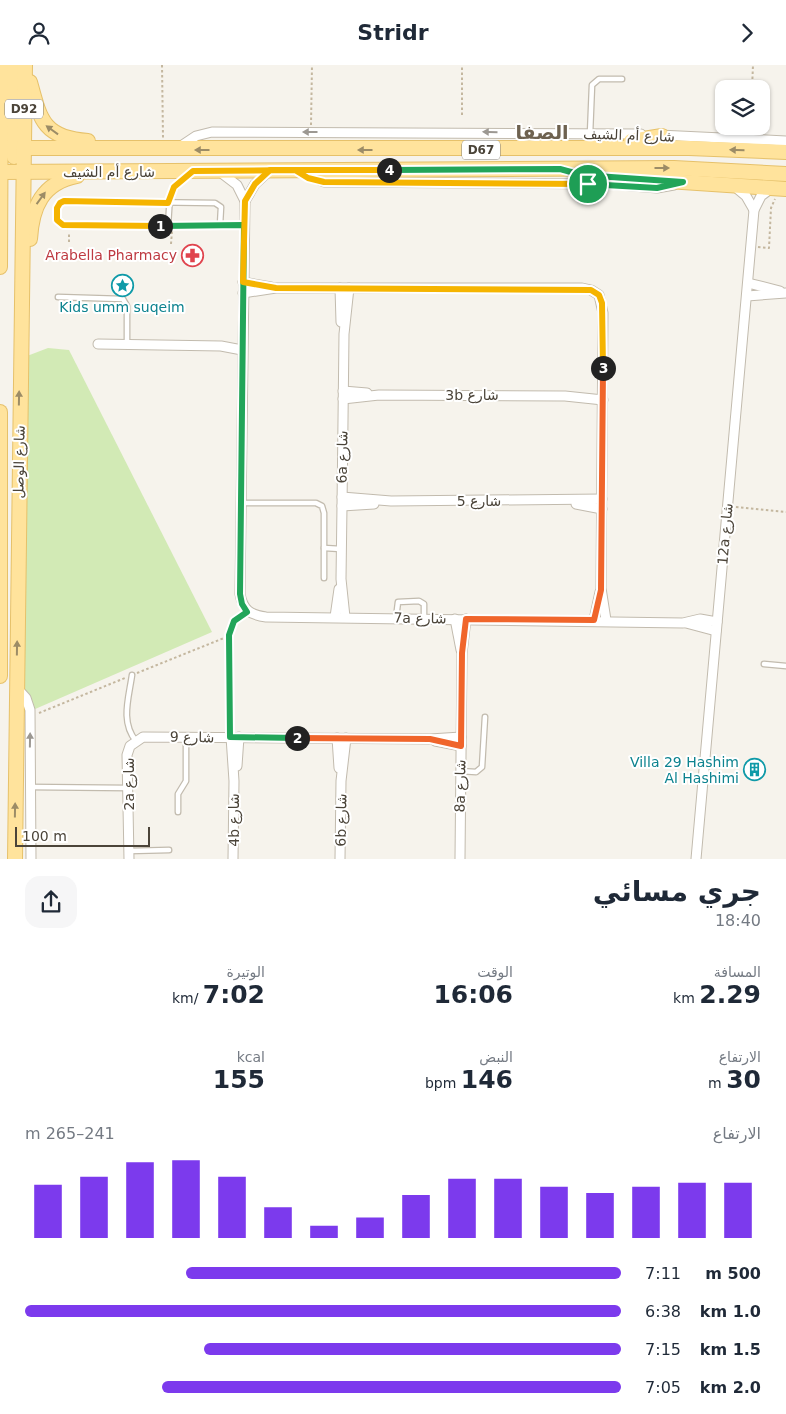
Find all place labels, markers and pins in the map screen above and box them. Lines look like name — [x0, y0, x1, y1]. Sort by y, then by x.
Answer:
pin: 4 — [376, 157, 402, 183]
pin — [567, 163, 609, 205]
pin: 1 — [148, 213, 172, 239]
pharmacy icon: Arabella Pharmacy — [181, 243, 205, 267]
place label: Arabella Pharmacy — [45, 247, 177, 263]
place icon: Kids umm suqeim — [110, 273, 134, 297]
place label: Kids umm suqeim — [59, 299, 185, 315]
pin: 3 — [590, 355, 616, 381]
pin: 2 — [284, 725, 310, 751]
place label: Villa 29 Hashim Al Hashimi — [630, 754, 739, 786]
building icon: Villa 29 Hashim Al Hashimi — [743, 758, 767, 782]

